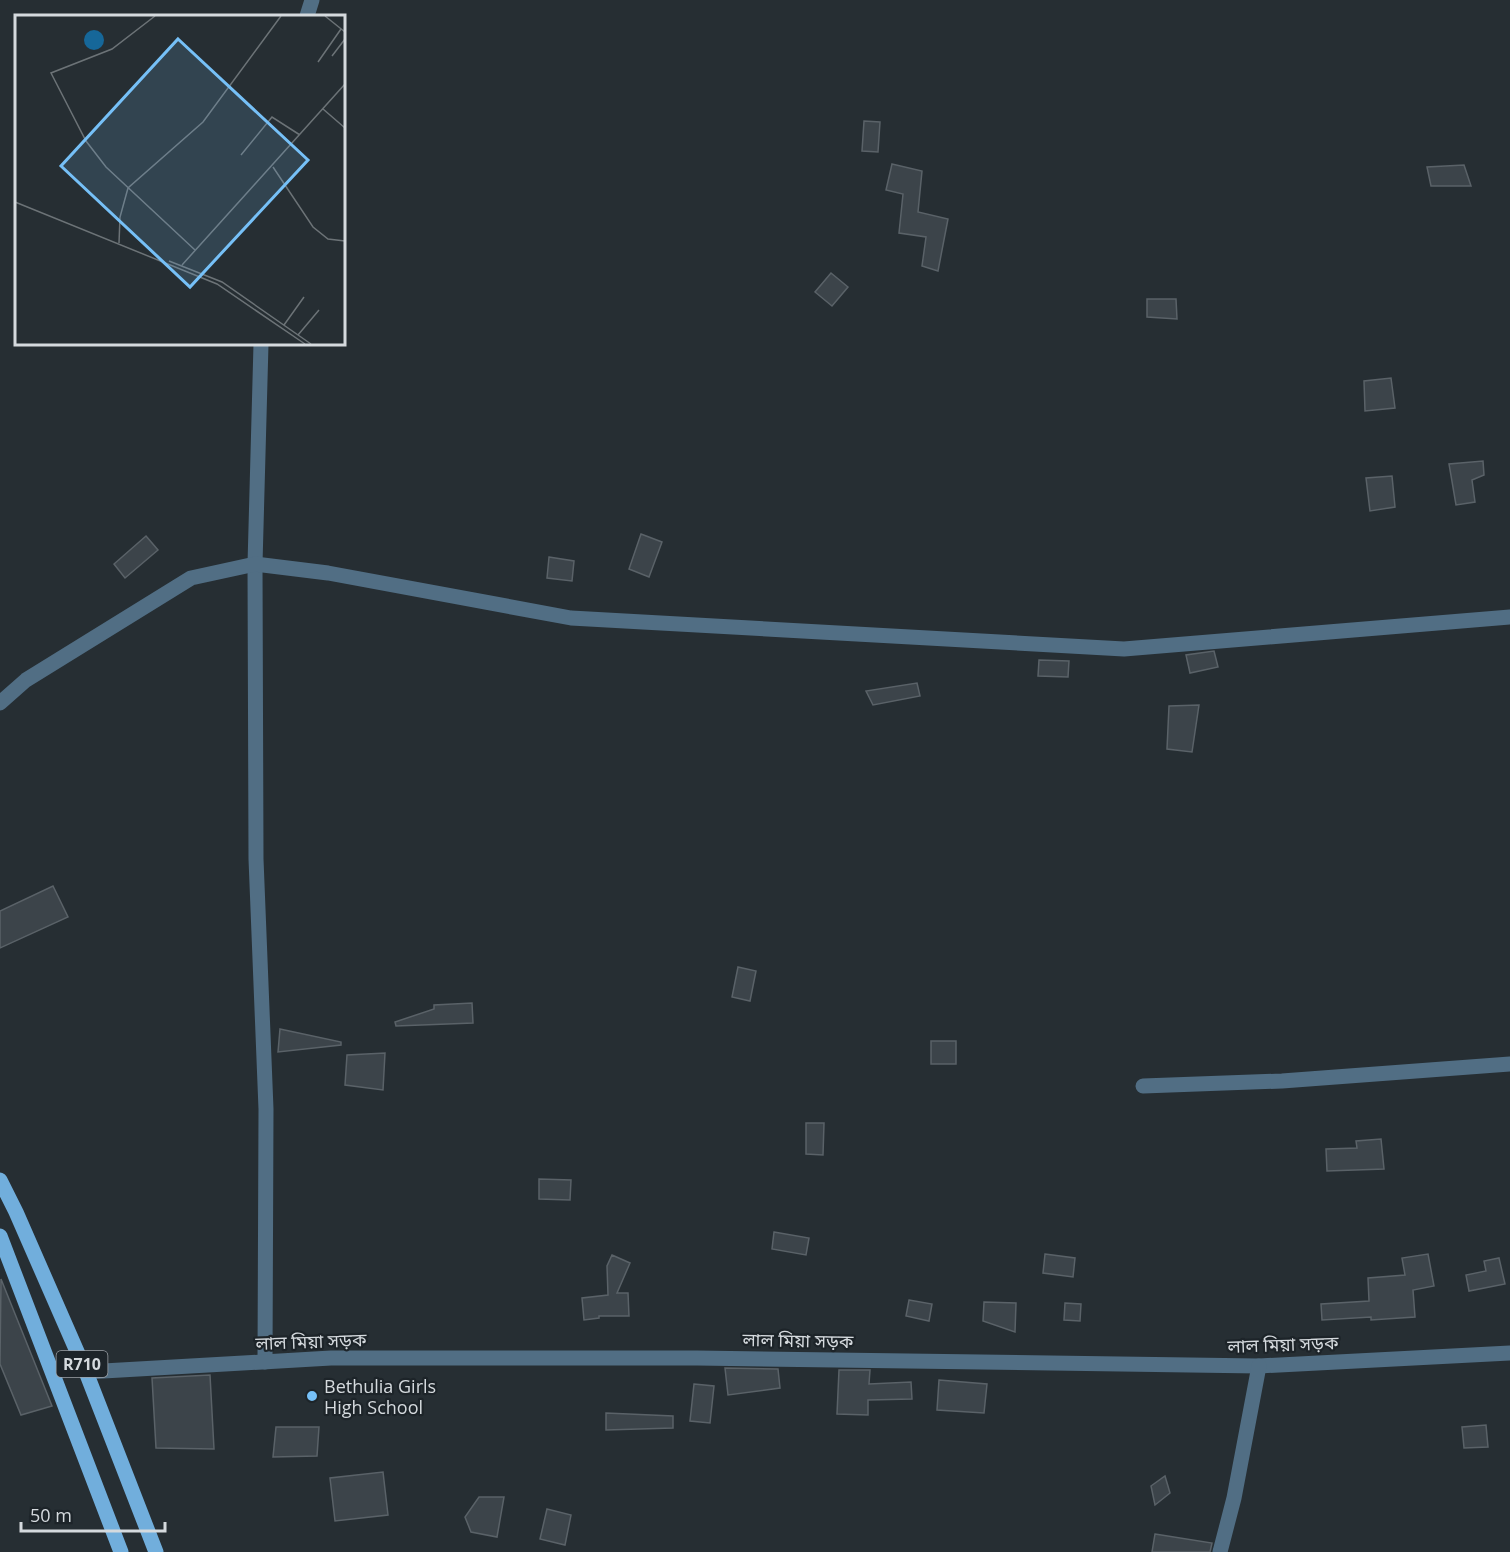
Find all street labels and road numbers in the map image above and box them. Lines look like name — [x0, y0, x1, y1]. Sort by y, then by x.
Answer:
street label: লাল মিয়া সড়ক — [254, 1327, 367, 1355]
street label: লাল মিয়া সড়ক — [741, 1327, 854, 1353]
street label: লাল মিয়া সড়ক — [1226, 1330, 1339, 1358]
road number: R710 — [56, 1351, 107, 1377]

